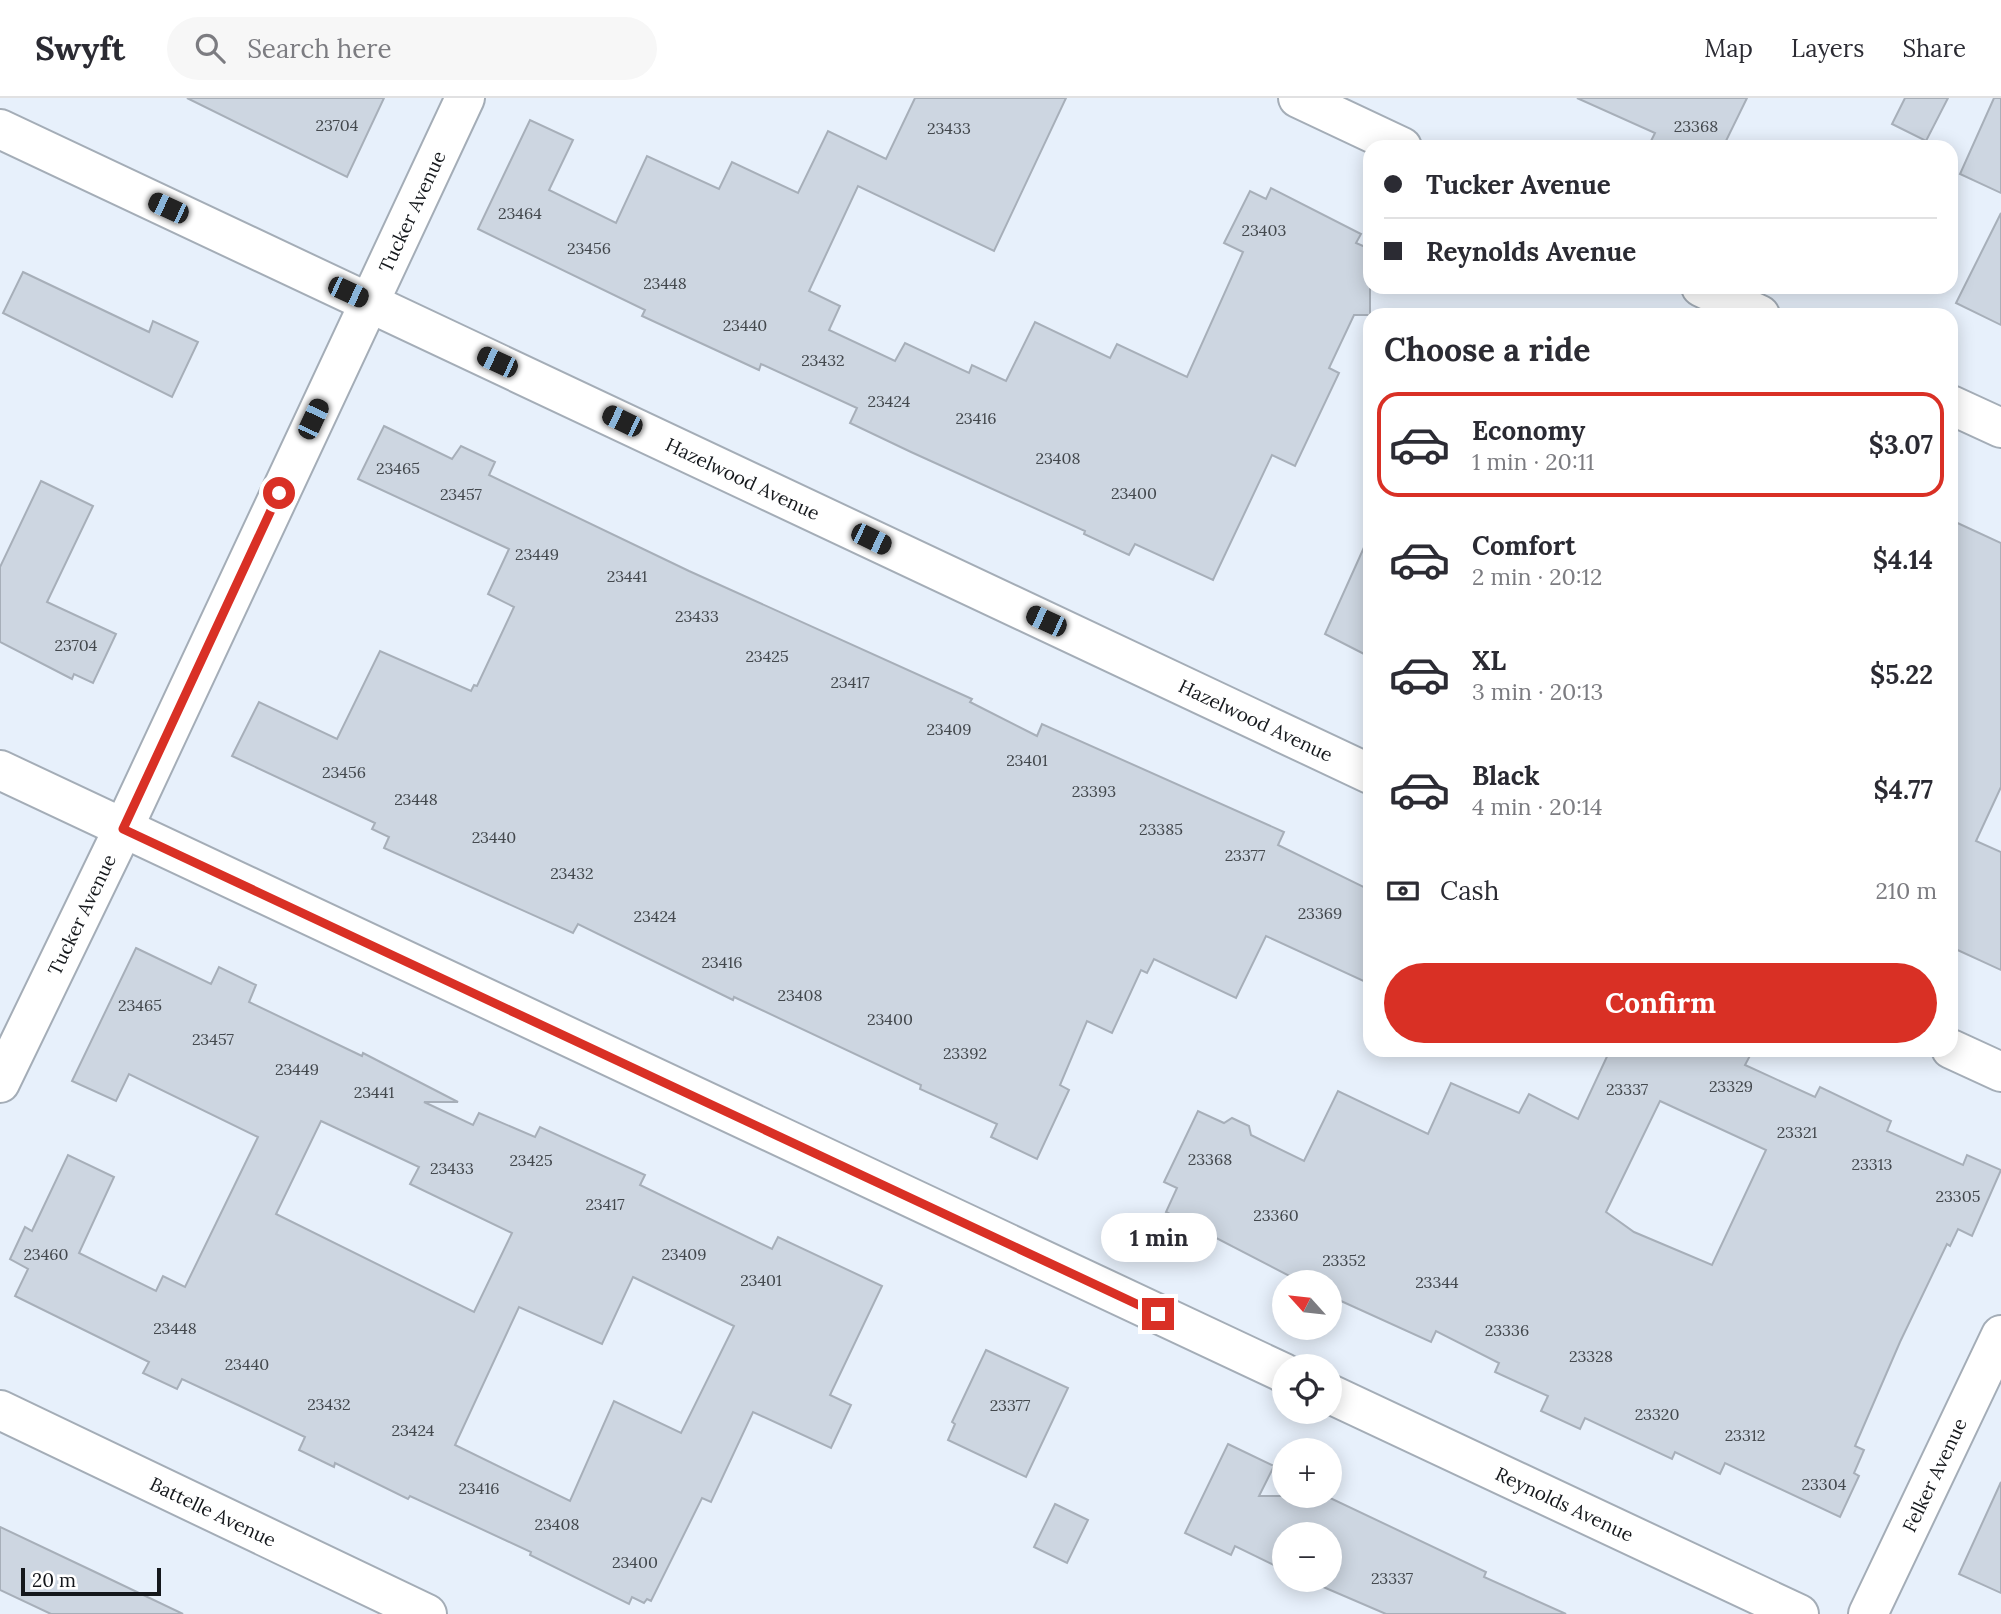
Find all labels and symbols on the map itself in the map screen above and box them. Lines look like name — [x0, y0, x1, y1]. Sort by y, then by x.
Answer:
house number: 23704 — [316, 115, 359, 135]
house number: 23368 — [1674, 116, 1718, 136]
house number: 23433 — [927, 118, 971, 138]
street label: Tucker Avenue — [373, 147, 451, 276]
car — [145, 190, 192, 226]
house number: 23464 — [498, 203, 542, 223]
house number: 23403 — [1242, 220, 1286, 240]
house number: 23456 — [567, 238, 611, 258]
house number: 23448 — [643, 273, 687, 293]
car — [325, 274, 372, 310]
house number: 23440 — [723, 315, 767, 335]
car — [474, 344, 521, 380]
house number: 23432 — [801, 350, 845, 370]
house number: 23424 — [868, 391, 911, 411]
car — [295, 396, 332, 442]
car — [599, 402, 646, 440]
house number: 23416 — [955, 408, 997, 428]
street label: Hazelwood Avenue — [662, 432, 824, 525]
house number: 23408 — [1036, 448, 1080, 468]
house number: 23465 — [376, 458, 420, 478]
route start — [263, 477, 295, 509]
house number: 23400 — [1111, 483, 1157, 503]
house number: 23457 — [440, 484, 483, 504]
car — [848, 520, 895, 558]
house number: 23449 — [515, 544, 559, 564]
house number: 23441 — [607, 566, 647, 586]
car — [1023, 603, 1070, 639]
house number: 23433 — [675, 606, 719, 626]
house number: 23704 — [55, 635, 98, 655]
house number: 23425 — [745, 646, 789, 666]
house number: 23417 — [830, 672, 870, 692]
street label: Hazelwood Avenue — [1175, 674, 1337, 767]
house number: 23409 — [926, 719, 972, 739]
house number: 23401 — [1006, 750, 1048, 770]
house number: 23456 — [322, 762, 366, 782]
house number: 23393 — [1072, 781, 1116, 801]
house number: 23448 — [394, 789, 438, 809]
house number: 23385 — [1139, 819, 1183, 839]
house number: 23440 — [472, 827, 516, 847]
house number: 23377 — [1225, 845, 1266, 865]
street label: Tucker Avenue — [42, 850, 121, 979]
house number: 23432 — [550, 863, 594, 883]
house number: 23369 — [1298, 903, 1342, 923]
house number: 23424 — [634, 906, 677, 926]
house number: 23416 — [701, 952, 743, 972]
house number: 23408 — [778, 985, 822, 1005]
house number: 23465 — [118, 995, 162, 1015]
house number: 23400 — [867, 1009, 913, 1029]
house number: 23457 — [192, 1029, 235, 1049]
house number: 23392 — [943, 1043, 987, 1063]
house number: 23449 — [275, 1059, 319, 1079]
house number: 23329 — [1709, 1076, 1753, 1096]
house number: 23337 — [1606, 1079, 1649, 1099]
house number: 23441 — [354, 1082, 394, 1102]
house number: 23321 — [1777, 1122, 1817, 1142]
house number: 23368 — [1188, 1149, 1232, 1169]
house number: 23425 — [509, 1150, 553, 1170]
house number: 23313 — [1852, 1154, 1893, 1174]
house number: 23433 — [430, 1158, 474, 1178]
house number: 23305 — [1936, 1186, 1980, 1206]
house number: 23417 — [585, 1194, 625, 1214]
house number: 23360 — [1253, 1205, 1299, 1225]
callout: 1 min — [1100, 1212, 1216, 1262]
house number: 23460 — [23, 1244, 69, 1264]
house number: 23409 — [661, 1244, 707, 1264]
house number: 23352 — [1322, 1250, 1366, 1270]
house number: 23401 — [740, 1270, 782, 1290]
north arrow — [1272, 1270, 1342, 1340]
house number: 23344 — [1415, 1272, 1459, 1292]
route end — [1142, 1298, 1174, 1330]
house number: 23448 — [153, 1318, 197, 1338]
house number: 23336 — [1485, 1320, 1529, 1340]
house number: 23328 — [1569, 1346, 1613, 1366]
house number: 23440 — [225, 1354, 269, 1374]
house number: 23432 — [307, 1394, 351, 1414]
house number: 23377 — [990, 1395, 1031, 1415]
house number: 23320 — [1635, 1404, 1679, 1424]
street label: Felker Avenue — [1897, 1414, 1972, 1536]
house number: 23424 — [392, 1420, 435, 1440]
house number: 23312 — [1725, 1425, 1765, 1445]
street label: Reynolds Avenue — [1492, 1461, 1637, 1547]
street label: Battelle Avenue — [146, 1471, 280, 1552]
house number: 23304 — [1802, 1474, 1847, 1494]
house number: 23416 — [458, 1478, 500, 1498]
house number: 23408 — [535, 1514, 579, 1534]
house number: 23400 — [612, 1552, 658, 1572]
scale bar — [21, 1565, 161, 1597]
house number: 23337 — [1371, 1568, 1414, 1588]

